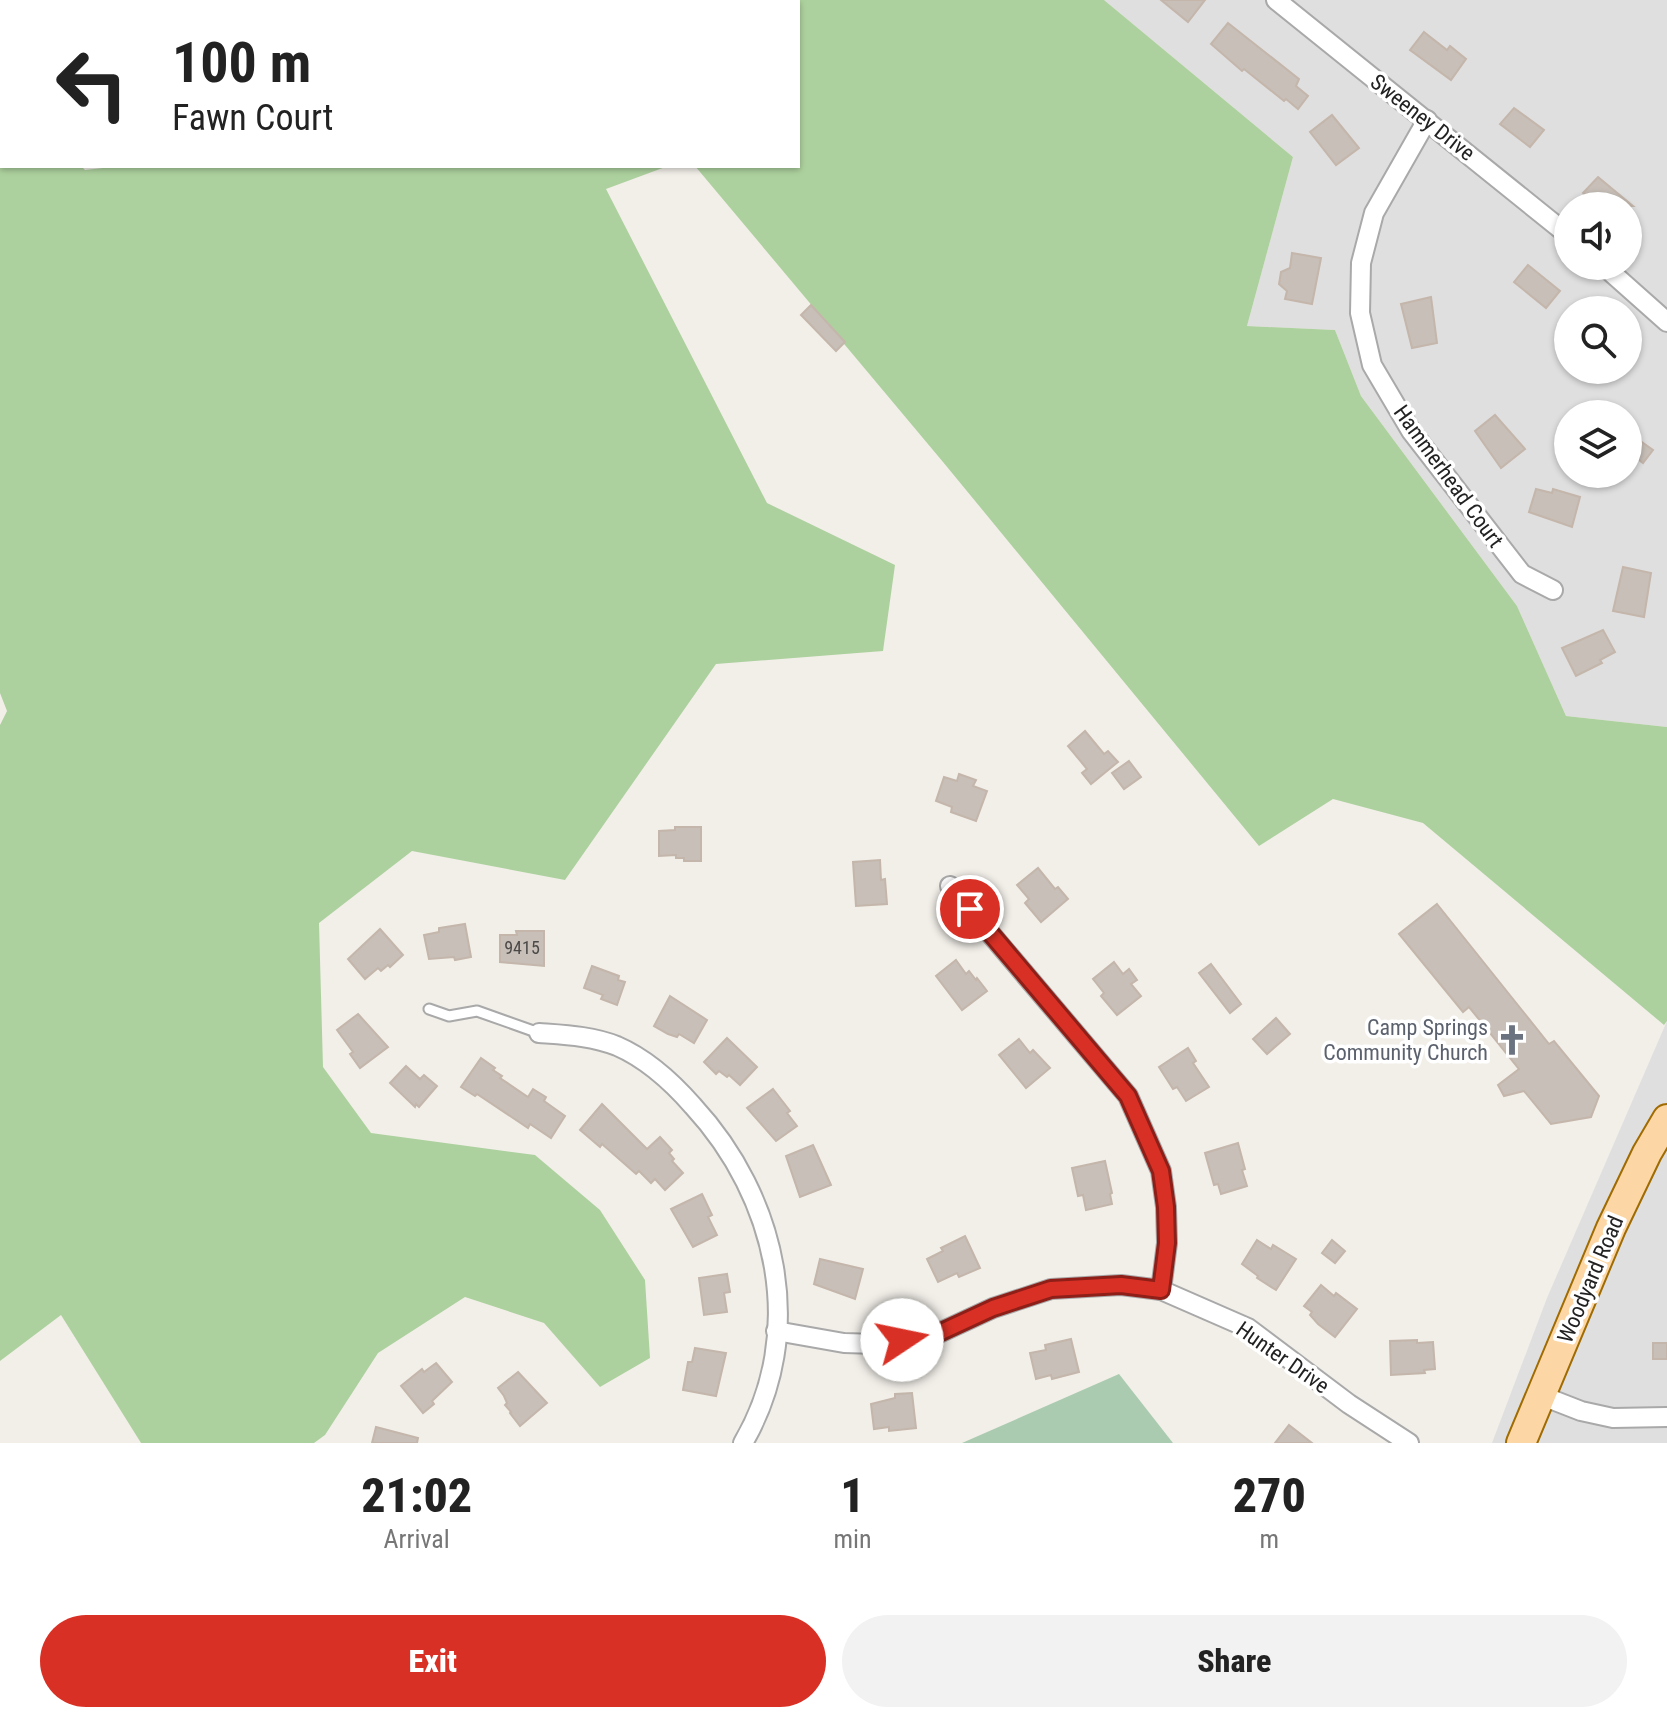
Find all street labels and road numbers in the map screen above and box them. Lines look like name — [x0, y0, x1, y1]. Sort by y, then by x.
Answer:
street label: Sweeney Drive — [1366, 69, 1480, 166]
street label: Hammerhead Court — [1389, 400, 1509, 552]
street label: Woodyard Road — [1552, 1212, 1628, 1346]
street label: Hunter Drive — [1232, 1316, 1334, 1398]

